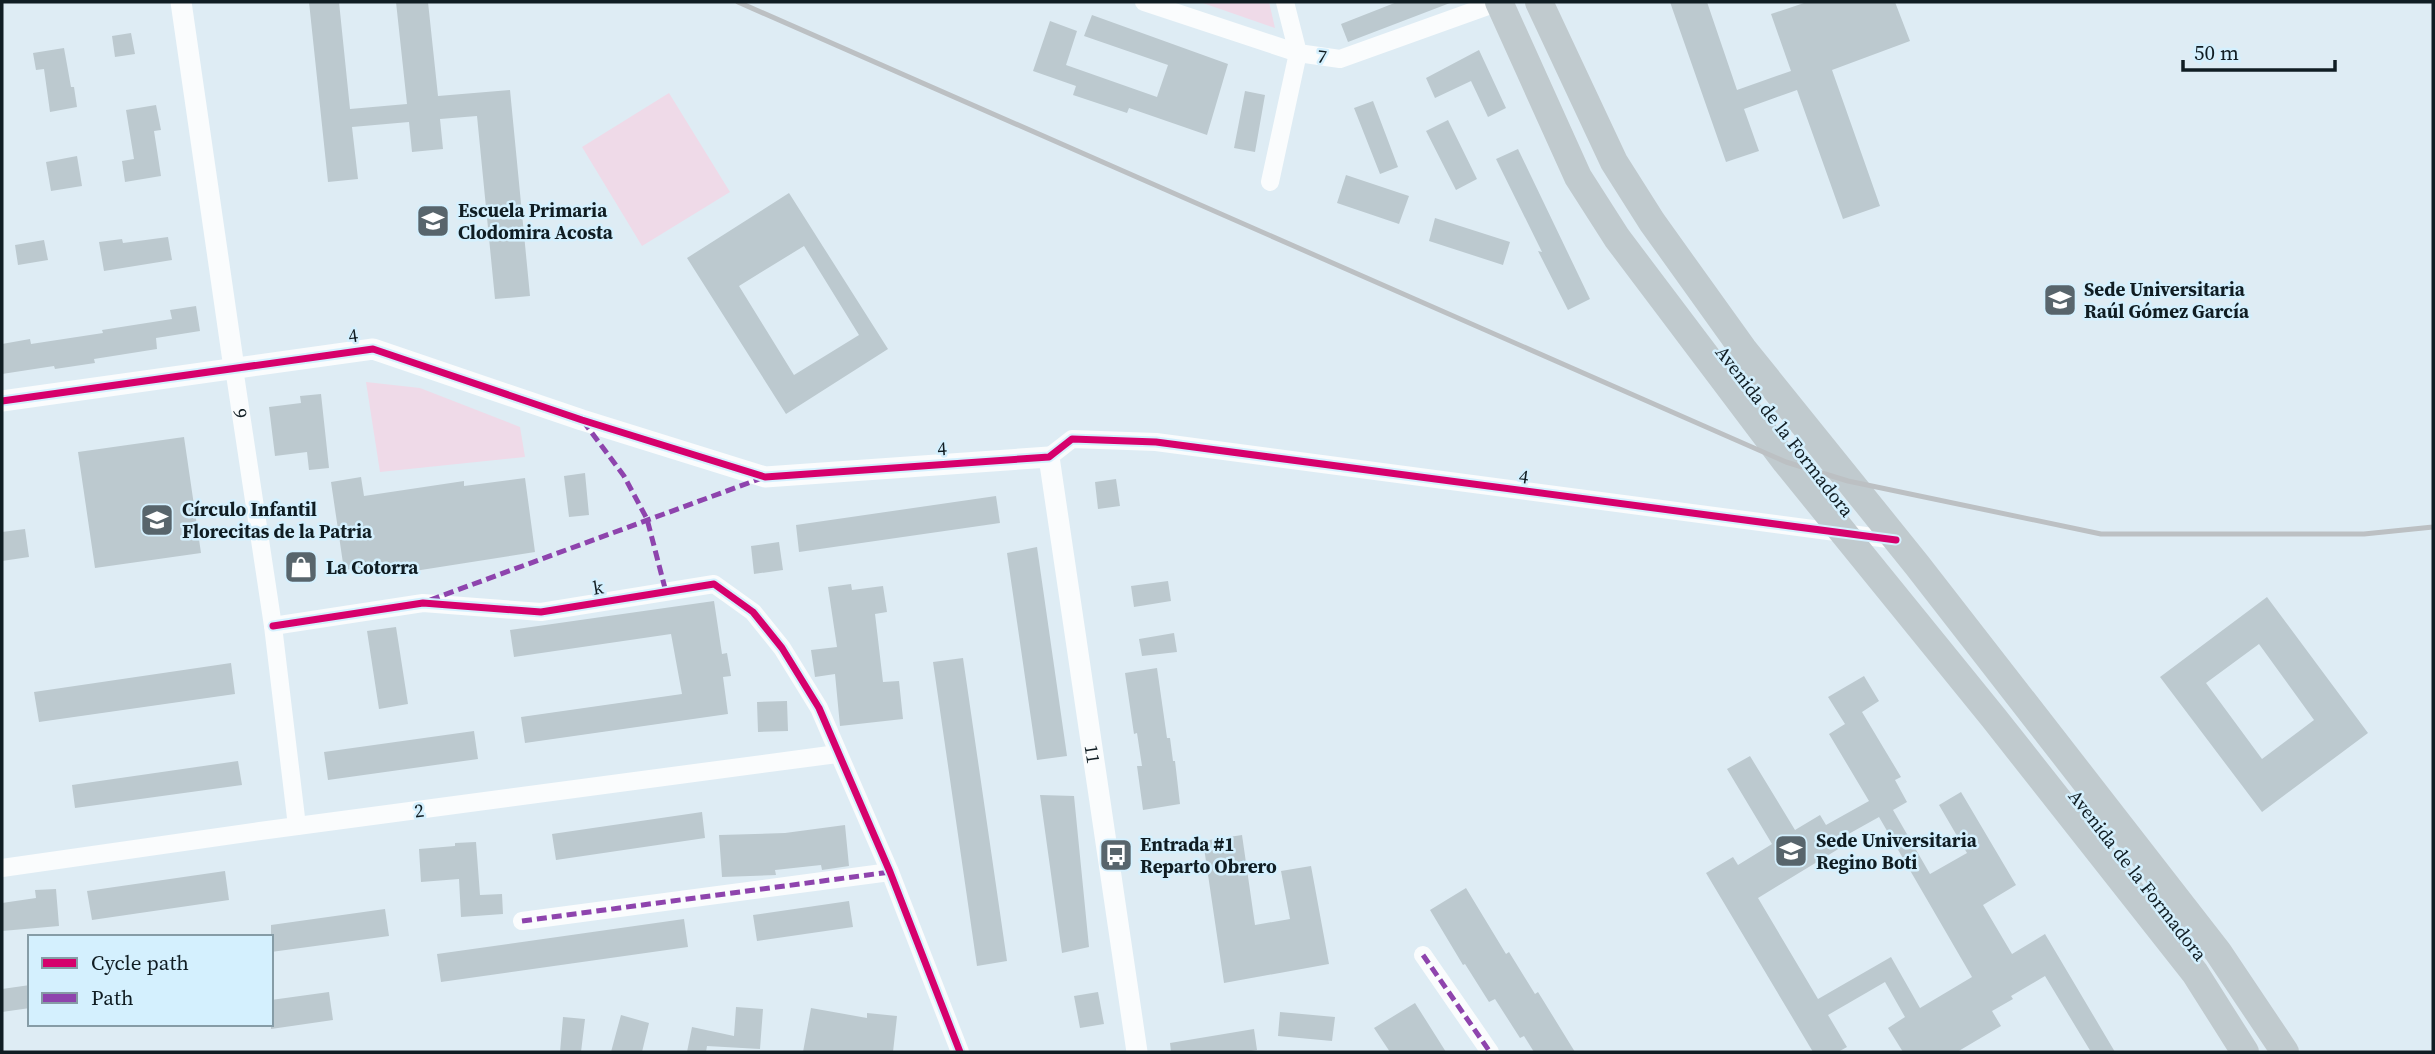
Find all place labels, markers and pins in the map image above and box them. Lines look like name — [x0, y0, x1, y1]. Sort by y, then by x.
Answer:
place label: Escuela Primaria Clodomira Acosta — [458, 197, 614, 245]
school or university icon: Escuela Primaria Clodomira Acosta — [414, 202, 452, 240]
place label: Sede Universitaria Raúl Gómez García — [2084, 276, 2250, 324]
school or university icon: Sede Universitaria Raúl Gómez García — [2041, 281, 2079, 319]
place label: Círculo Infantil Florecitas de la Patria — [182, 496, 373, 544]
school or university icon: Círculo Infantil Florecitas de la Patria — [138, 501, 176, 539]
shop icon: La Cotorra — [282, 548, 320, 586]
place label: La Cotorra — [326, 554, 419, 580]
place label: Sede Universitaria Regino Boti — [1816, 827, 1978, 875]
place label: Entrada #1 Reparto Obrero — [1140, 831, 1277, 879]
school or university icon: Sede Universitaria Regino Boti — [1772, 832, 1810, 870]
bus stop icon: Entrada #1 Reparto Obrero — [1097, 836, 1135, 874]

